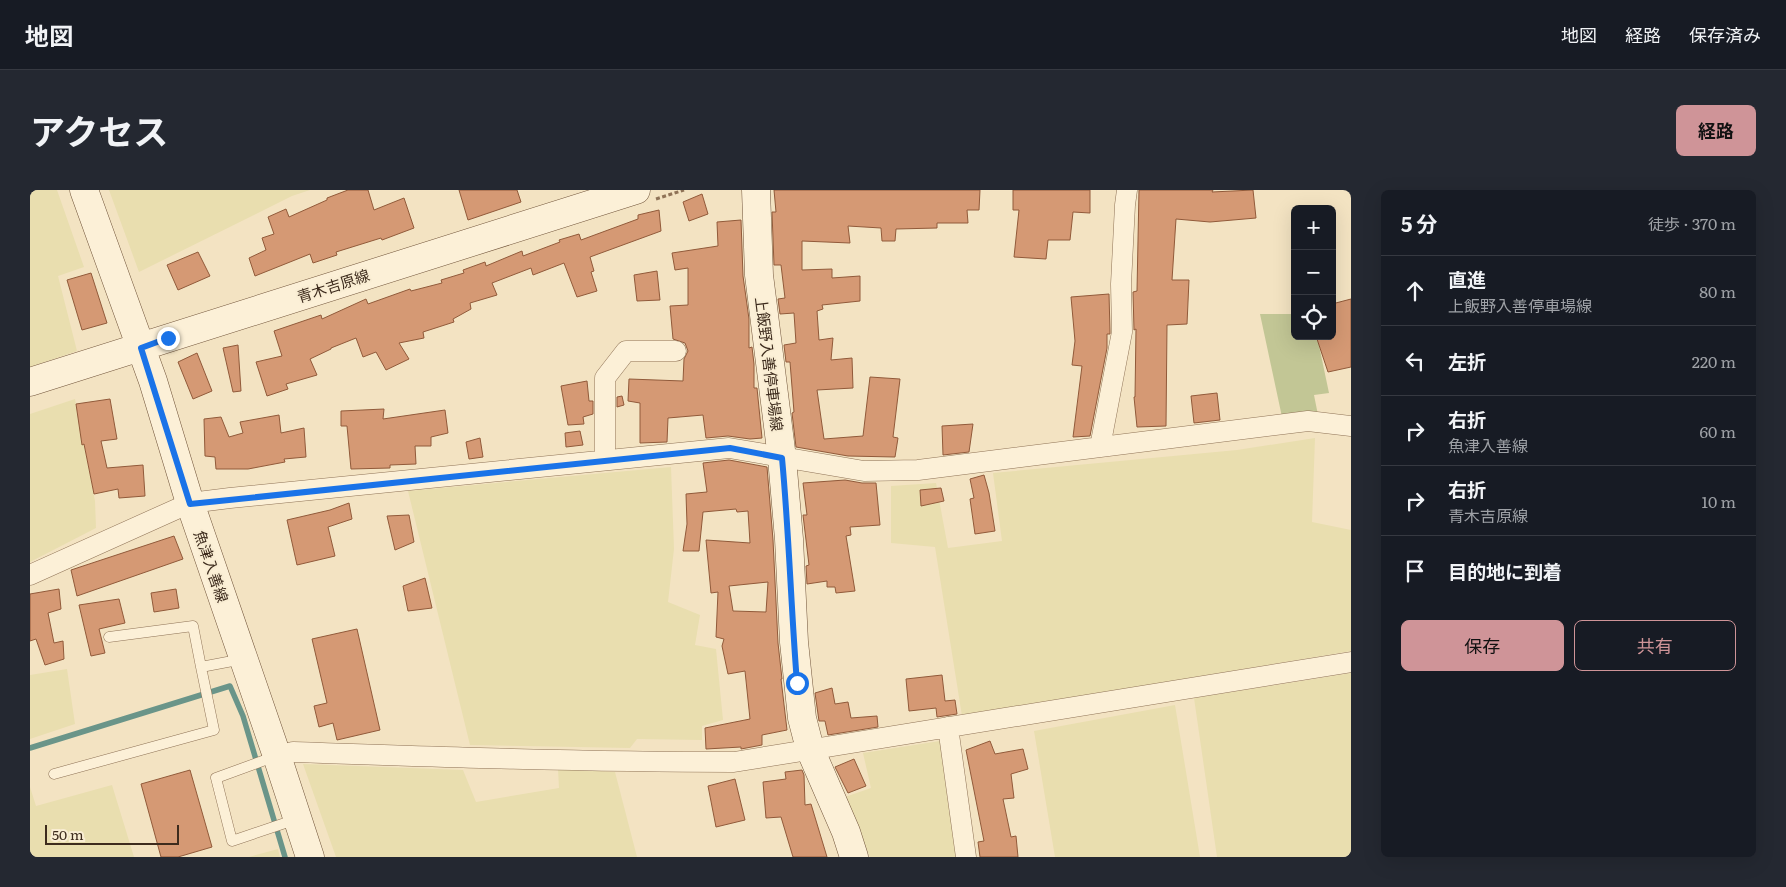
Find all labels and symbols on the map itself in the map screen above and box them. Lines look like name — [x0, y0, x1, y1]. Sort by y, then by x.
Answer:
street label: 青木吉原線 — [294, 262, 372, 308]
street label: 上飯野入善停車場線 — [750, 296, 790, 432]
route end — [157, 327, 180, 350]
street label: 魚津入善線 — [189, 527, 235, 605]
route start — [786, 672, 809, 695]
scale bar — [45, 822, 179, 845]

